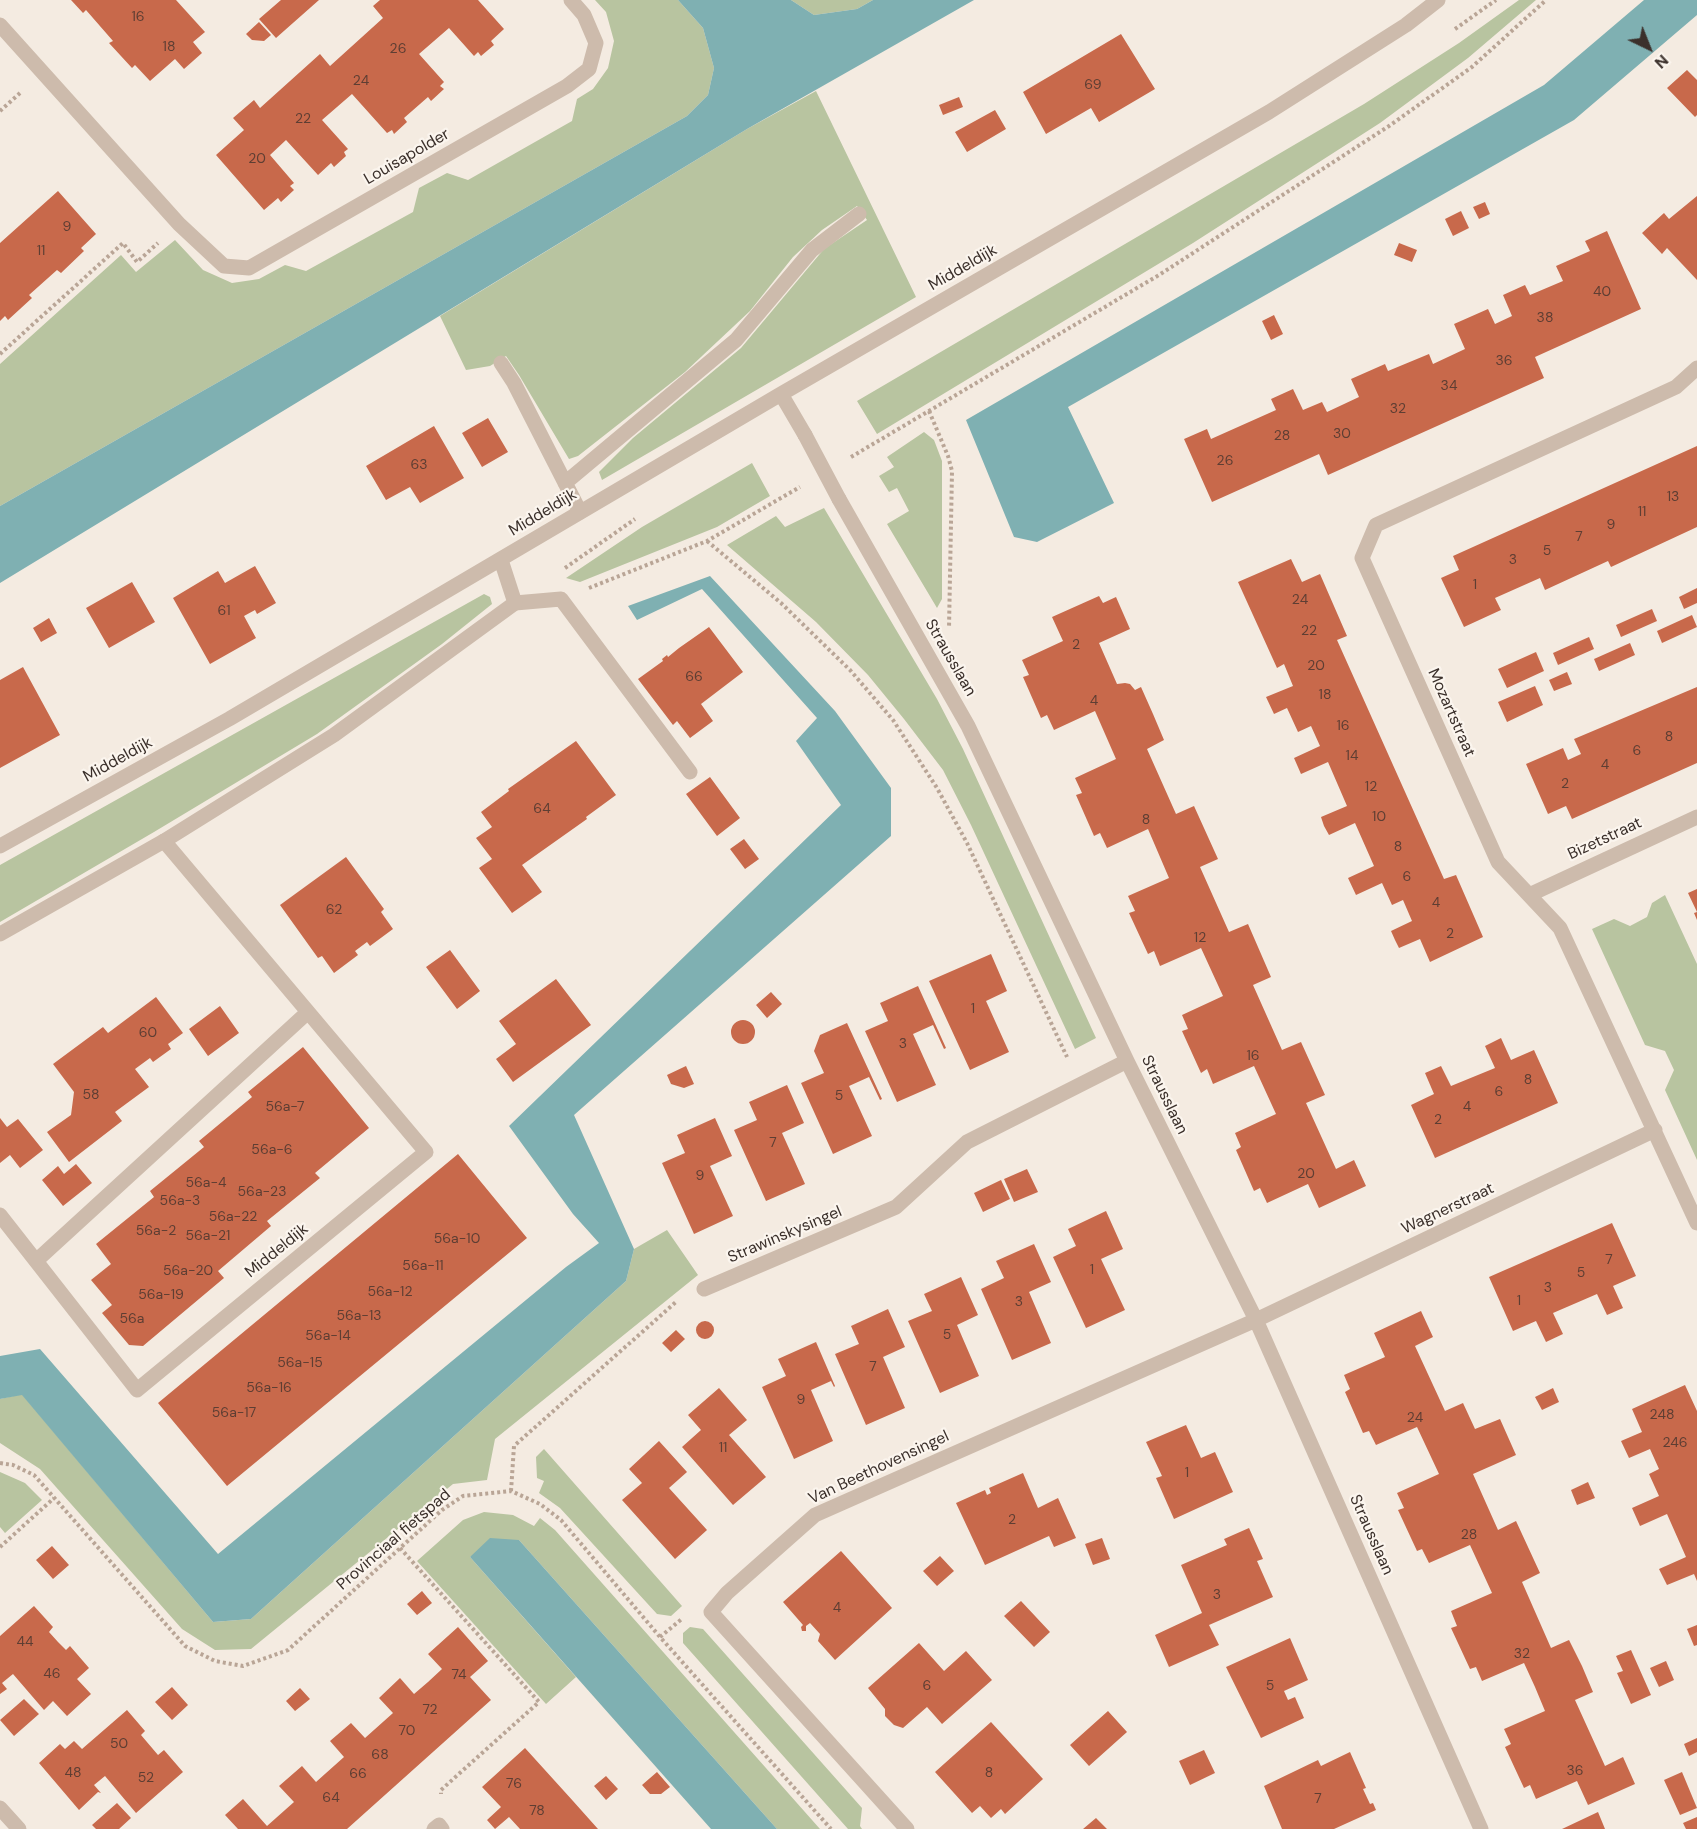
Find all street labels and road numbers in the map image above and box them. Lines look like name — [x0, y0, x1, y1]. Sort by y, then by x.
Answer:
street label: Louisapolder — [361, 125, 453, 189]
street label: Middeldijk — [925, 241, 1001, 295]
street label: Middeldijk — [506, 485, 580, 541]
street label: Strausslaan — [920, 616, 980, 700]
street label: Mozartstraat — [1423, 666, 1479, 760]
street label: Middeldijk — [80, 733, 156, 787]
street label: Bizetstraat — [1565, 814, 1645, 864]
street label: Strausslaan — [1137, 1052, 1191, 1138]
street label: Wagnerstraat — [1399, 1179, 1497, 1239]
street label: Strawinskysingel — [725, 1202, 845, 1268]
street label: Middeldijk — [241, 1220, 313, 1282]
street label: Van Beethovensingel — [806, 1427, 952, 1509]
street label: Provinciaal fietspad — [333, 1485, 455, 1595]
street label: Strausslaan — [1345, 1492, 1397, 1578]

